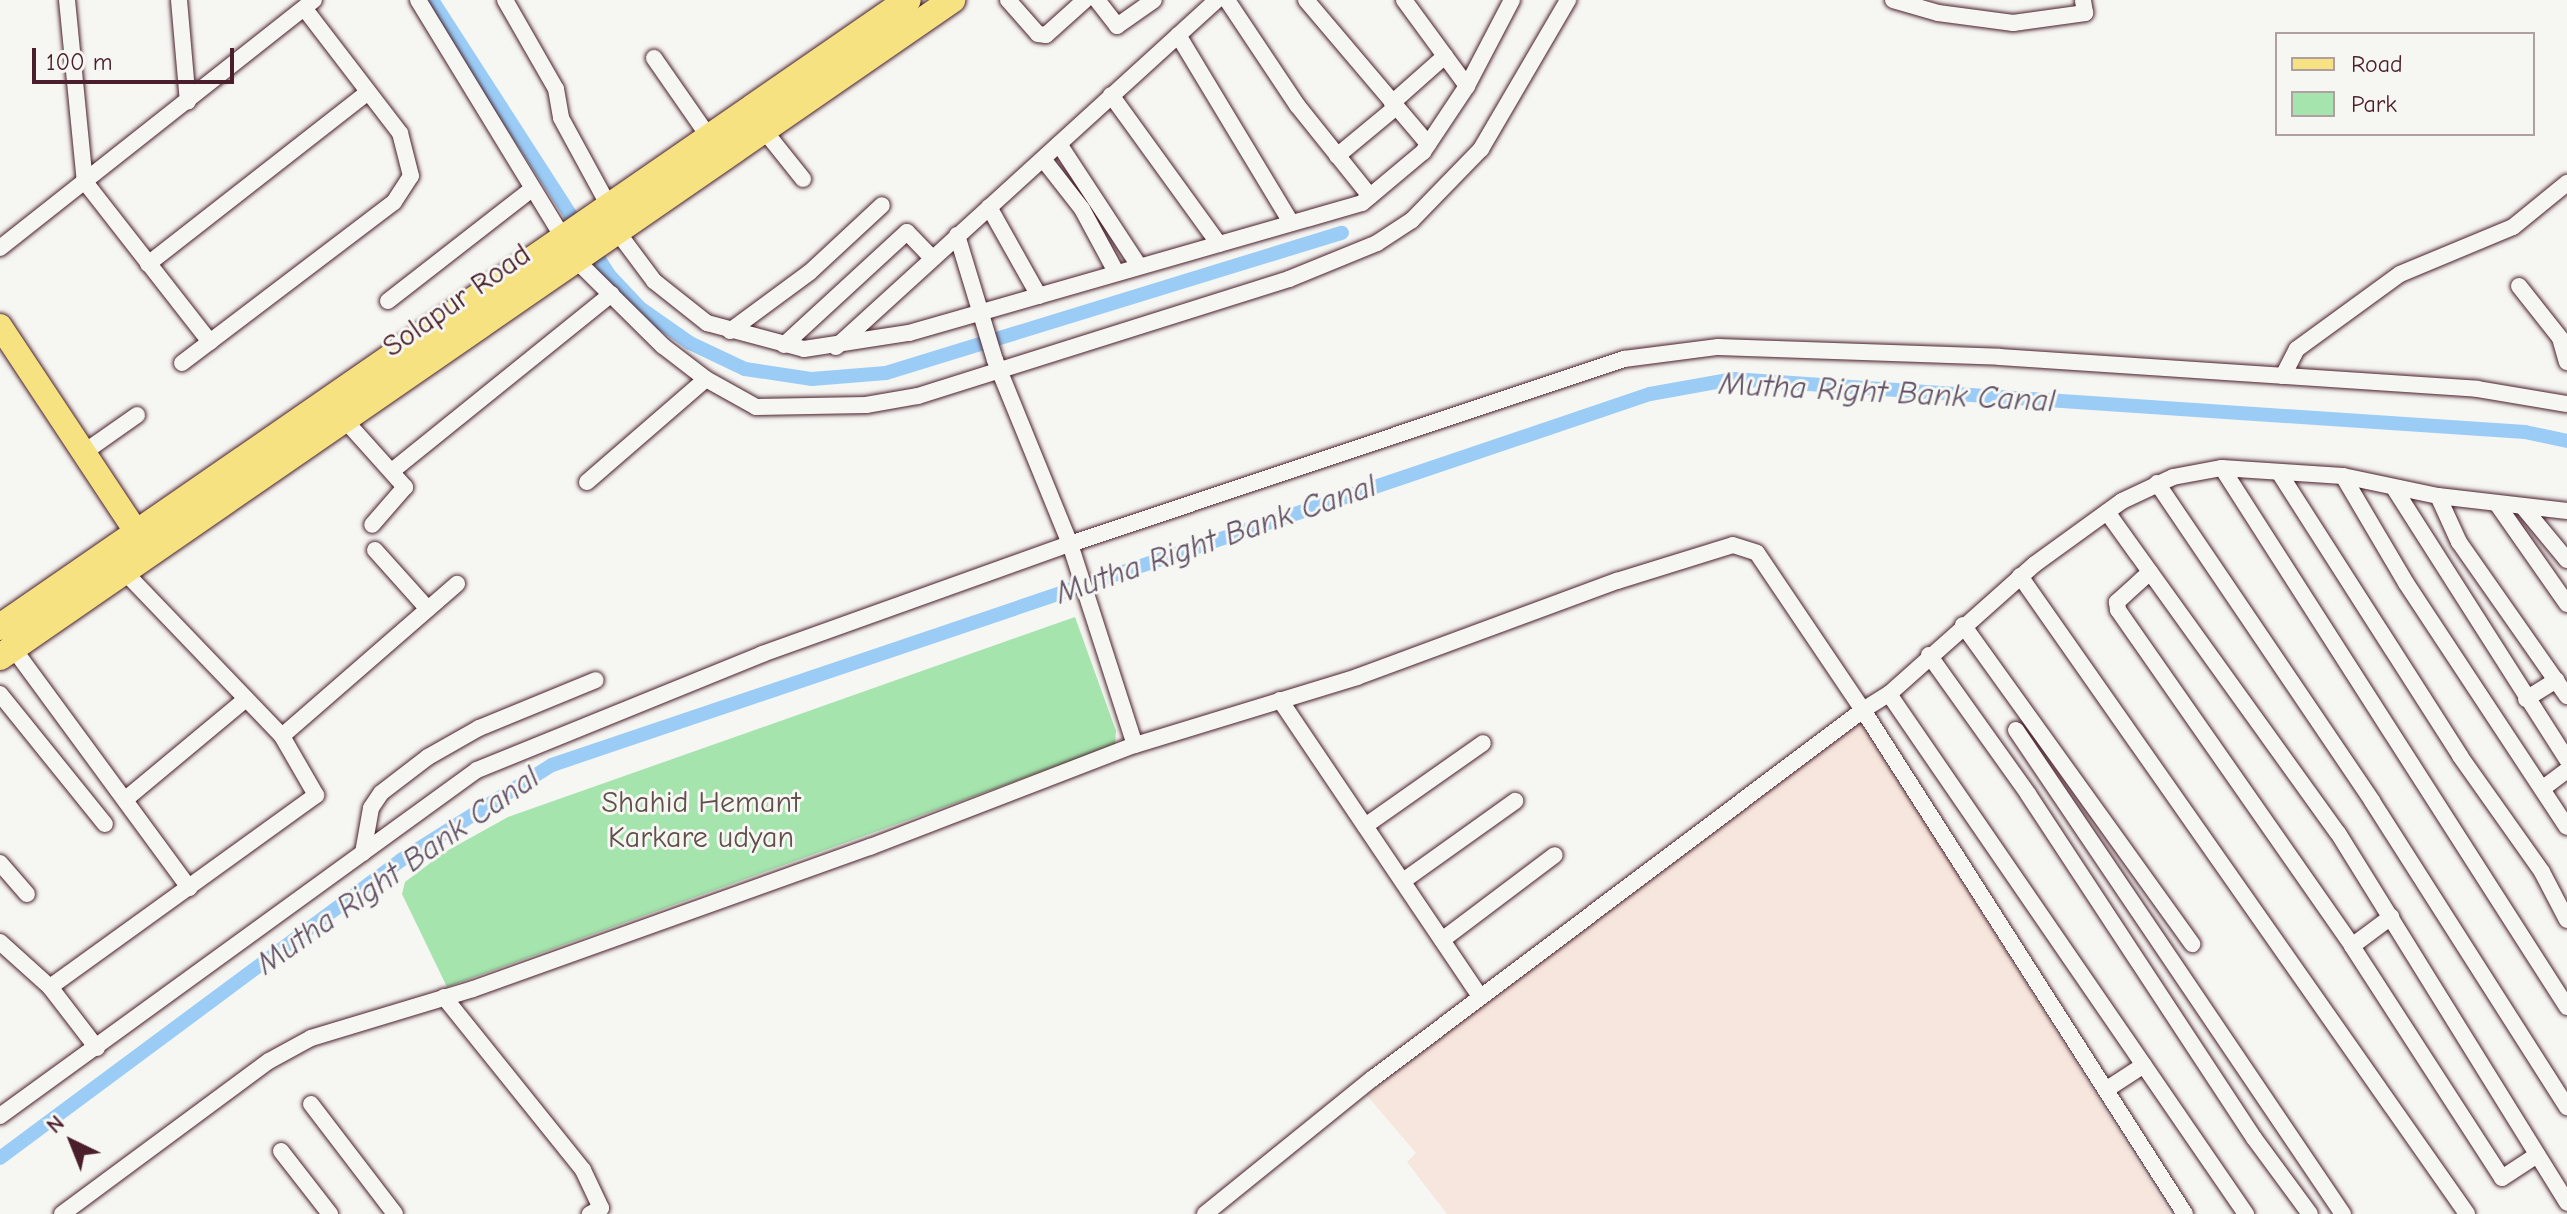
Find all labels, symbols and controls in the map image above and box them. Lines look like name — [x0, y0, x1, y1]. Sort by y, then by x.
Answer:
scale bar — [36, 32, 238, 82]
legend — [2275, 32, 2535, 136]
text: 100 m — [46, 48, 113, 76]
text: Road — [2351, 50, 2403, 78]
text: Park — [2351, 90, 2397, 118]
street label: Solapur Road — [376, 237, 538, 365]
water label: Mutha Right Bank Canal — [1718, 365, 2056, 421]
water label: Mutha Right Bank Canal — [1051, 467, 1381, 613]
water label: Mutha Right Bank Canal — [249, 759, 547, 983]
park label: Shahid Hemant Karkare udyan — [601, 785, 801, 856]
north arrow — [32, 1102, 112, 1182]
text: N — [42, 1110, 70, 1139]

